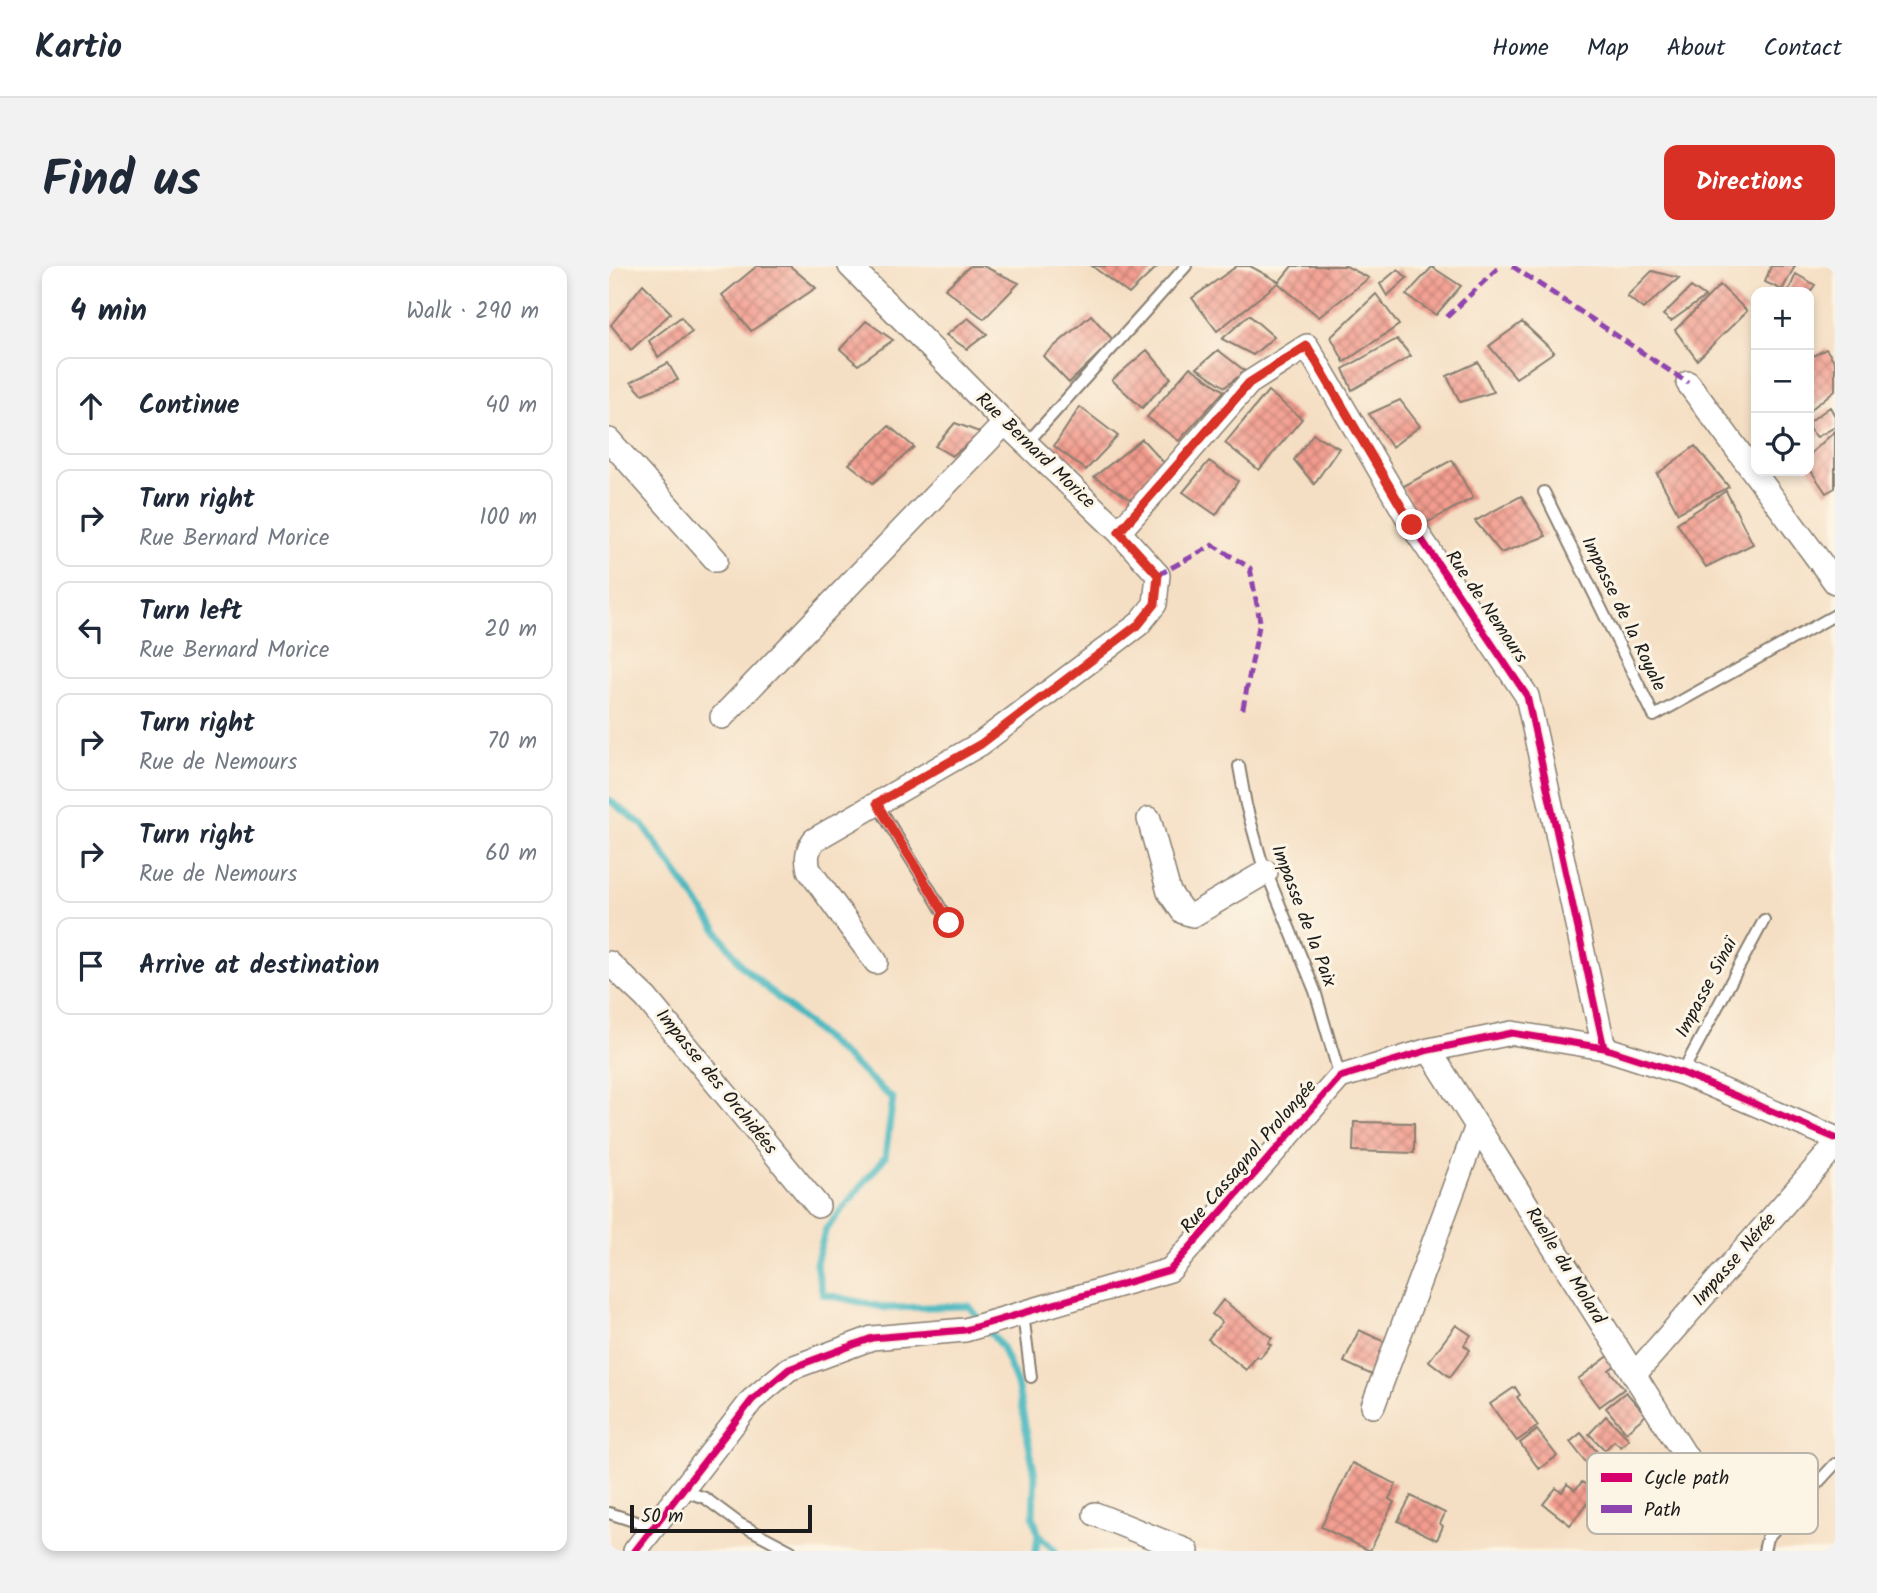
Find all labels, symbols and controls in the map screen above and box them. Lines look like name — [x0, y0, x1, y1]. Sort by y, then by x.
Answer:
text: Kartio — [35, 22, 122, 75]
text: Home — [1492, 29, 1549, 68]
text: Map — [1587, 29, 1629, 68]
text: About — [1667, 29, 1725, 68]
text: Contact — [1763, 29, 1842, 68]
text: Find us — [42, 143, 200, 221]
button: Directions — [1664, 145, 1835, 220]
map controls — [1751, 287, 1814, 476]
button: + — [1751, 287, 1814, 350]
text: 4 min — [70, 288, 147, 336]
text: Walk · 290 m — [406, 294, 539, 330]
button: − — [1751, 350, 1814, 413]
text: Continue — [139, 385, 240, 427]
street label: Rue Bernard Morice — [968, 386, 1102, 517]
icon: ahead — [72, 387, 110, 425]
text: 40 m — [485, 388, 537, 424]
button: locate — [1751, 413, 1814, 476]
text: Turn right — [139, 479, 255, 521]
icon: right — [72, 499, 110, 537]
text: 100 m — [479, 500, 537, 536]
route end — [1396, 509, 1427, 540]
text: Rue Bernard Morice — [139, 521, 329, 557]
street label: Impasse de la Royale — [1572, 532, 1674, 697]
street label: Rue de Nemours — [1437, 544, 1535, 670]
text: Turn left — [139, 591, 242, 633]
icon: left — [72, 611, 110, 649]
text: 20 m — [485, 612, 537, 648]
text: Rue Bernard Morice — [139, 633, 329, 669]
text: Turn right — [139, 703, 255, 745]
icon: right — [72, 723, 110, 761]
text: 70 m — [487, 724, 537, 760]
text: Rue de Nemours — [139, 745, 297, 781]
text: Turn right — [139, 815, 255, 857]
icon: right — [72, 835, 110, 873]
text: 60 m — [485, 836, 537, 872]
street label: Impasse de la Paix — [1262, 841, 1344, 992]
text: Rue de Nemours — [139, 857, 297, 893]
route start — [933, 907, 964, 938]
street label: Impasse Sinaï — [1668, 930, 1747, 1043]
text: Arrive at destination — [139, 945, 379, 987]
icon: arrive — [72, 947, 110, 985]
street label: Impasse des Orchidées — [647, 1002, 785, 1162]
street label: Rue Cassagnol Prolongée — [1173, 1073, 1325, 1241]
street label: Ruelle du Molard — [1517, 1201, 1613, 1331]
street label: Impasse Nérée — [1686, 1206, 1785, 1314]
legend — [1587, 1453, 1818, 1534]
text: Cycle path — [1644, 1464, 1729, 1494]
text: Path — [1644, 1496, 1681, 1526]
scale bar — [630, 1502, 812, 1534]
text: 50 m — [641, 1502, 683, 1532]

